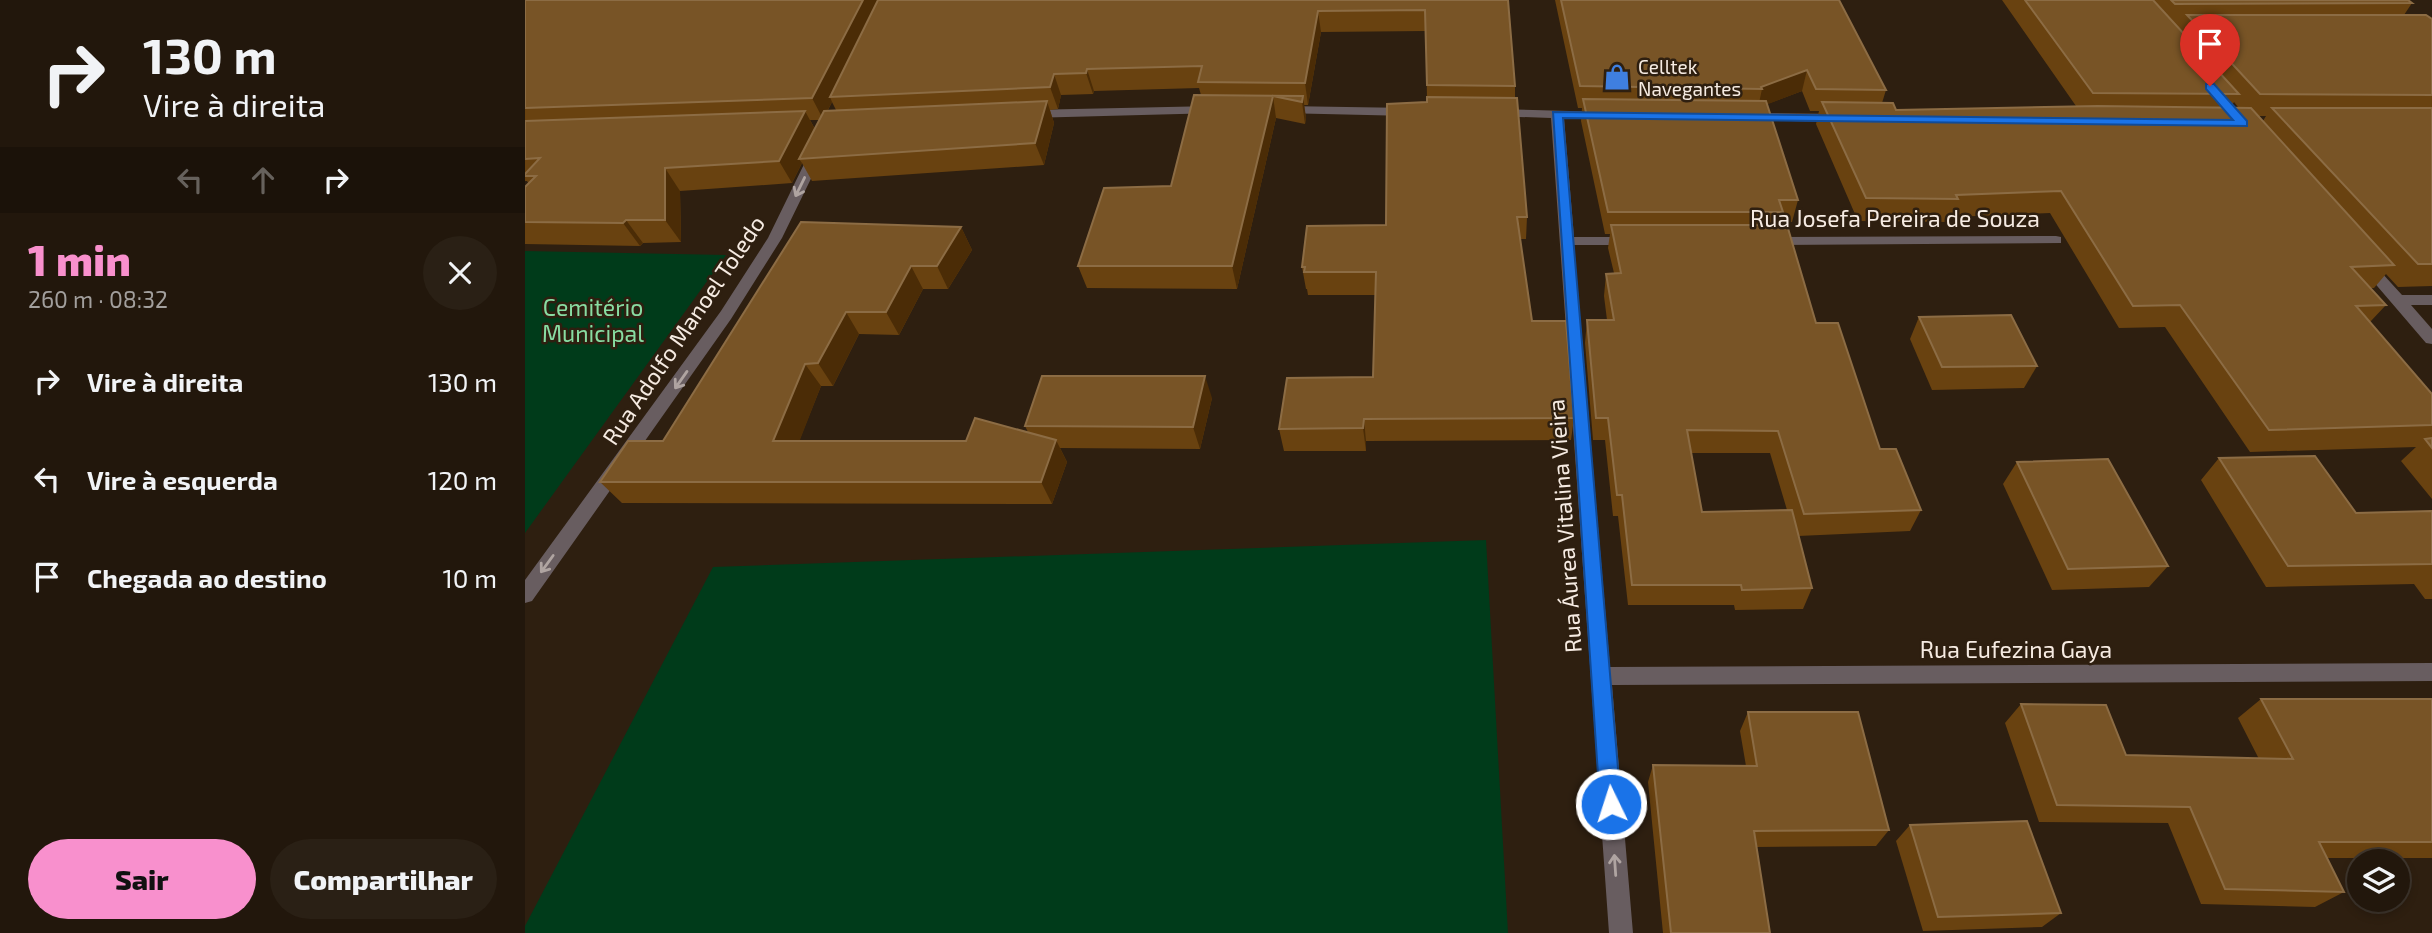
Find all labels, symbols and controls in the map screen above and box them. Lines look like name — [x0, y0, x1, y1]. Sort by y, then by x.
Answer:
pin — [2180, 14, 2240, 86]
text: 130 m — [143, 25, 277, 84]
icon: arrive — [2191, 25, 2229, 63]
icon: right — [28, 28, 119, 119]
place label: Celltek Navegantes — [1638, 55, 1741, 100]
shop icon: Celltek Navegantes — [1602, 62, 1632, 92]
text: Vire à direita — [143, 85, 325, 123]
icon: left — [171, 161, 209, 199]
icon: ahead — [244, 161, 282, 199]
icon: right — [317, 161, 355, 199]
one-way arrow — [793, 176, 807, 197]
street label: Rua Josefa Pereira de Souza — [1750, 204, 2040, 232]
street label: Rua Adolfo Manoel Toledo — [596, 210, 770, 450]
text: 1 min — [28, 234, 131, 284]
button: close — [423, 236, 497, 310]
text: 260 m · 08:32 — [28, 285, 168, 313]
park label: Cemitério Municipal — [542, 293, 644, 347]
icon: right — [28, 362, 66, 400]
text: Vire à direita — [87, 366, 243, 397]
text: 130 m — [428, 366, 497, 397]
one-way arrow — [674, 370, 688, 389]
street label: Rua Áurea Vitalina Vieira — [1541, 398, 1587, 654]
icon: left — [28, 460, 66, 498]
text: Vire à esquerda — [87, 464, 278, 495]
text: 120 m — [428, 464, 497, 495]
one-way arrow — [540, 554, 554, 573]
icon: arrive — [28, 558, 66, 596]
text: Chegada ao destino — [87, 562, 327, 593]
text: 10 m — [442, 562, 497, 593]
street label: Rua Eufezina Gaya — [1920, 635, 2112, 663]
position arrow — [1574, 767, 1648, 841]
button: Sair — [28, 839, 256, 919]
button: Compartilhar — [270, 839, 497, 919]
map controls — [2347, 849, 2410, 912]
button: layers — [2347, 849, 2410, 912]
one-way arrow — [1608, 854, 1621, 877]

